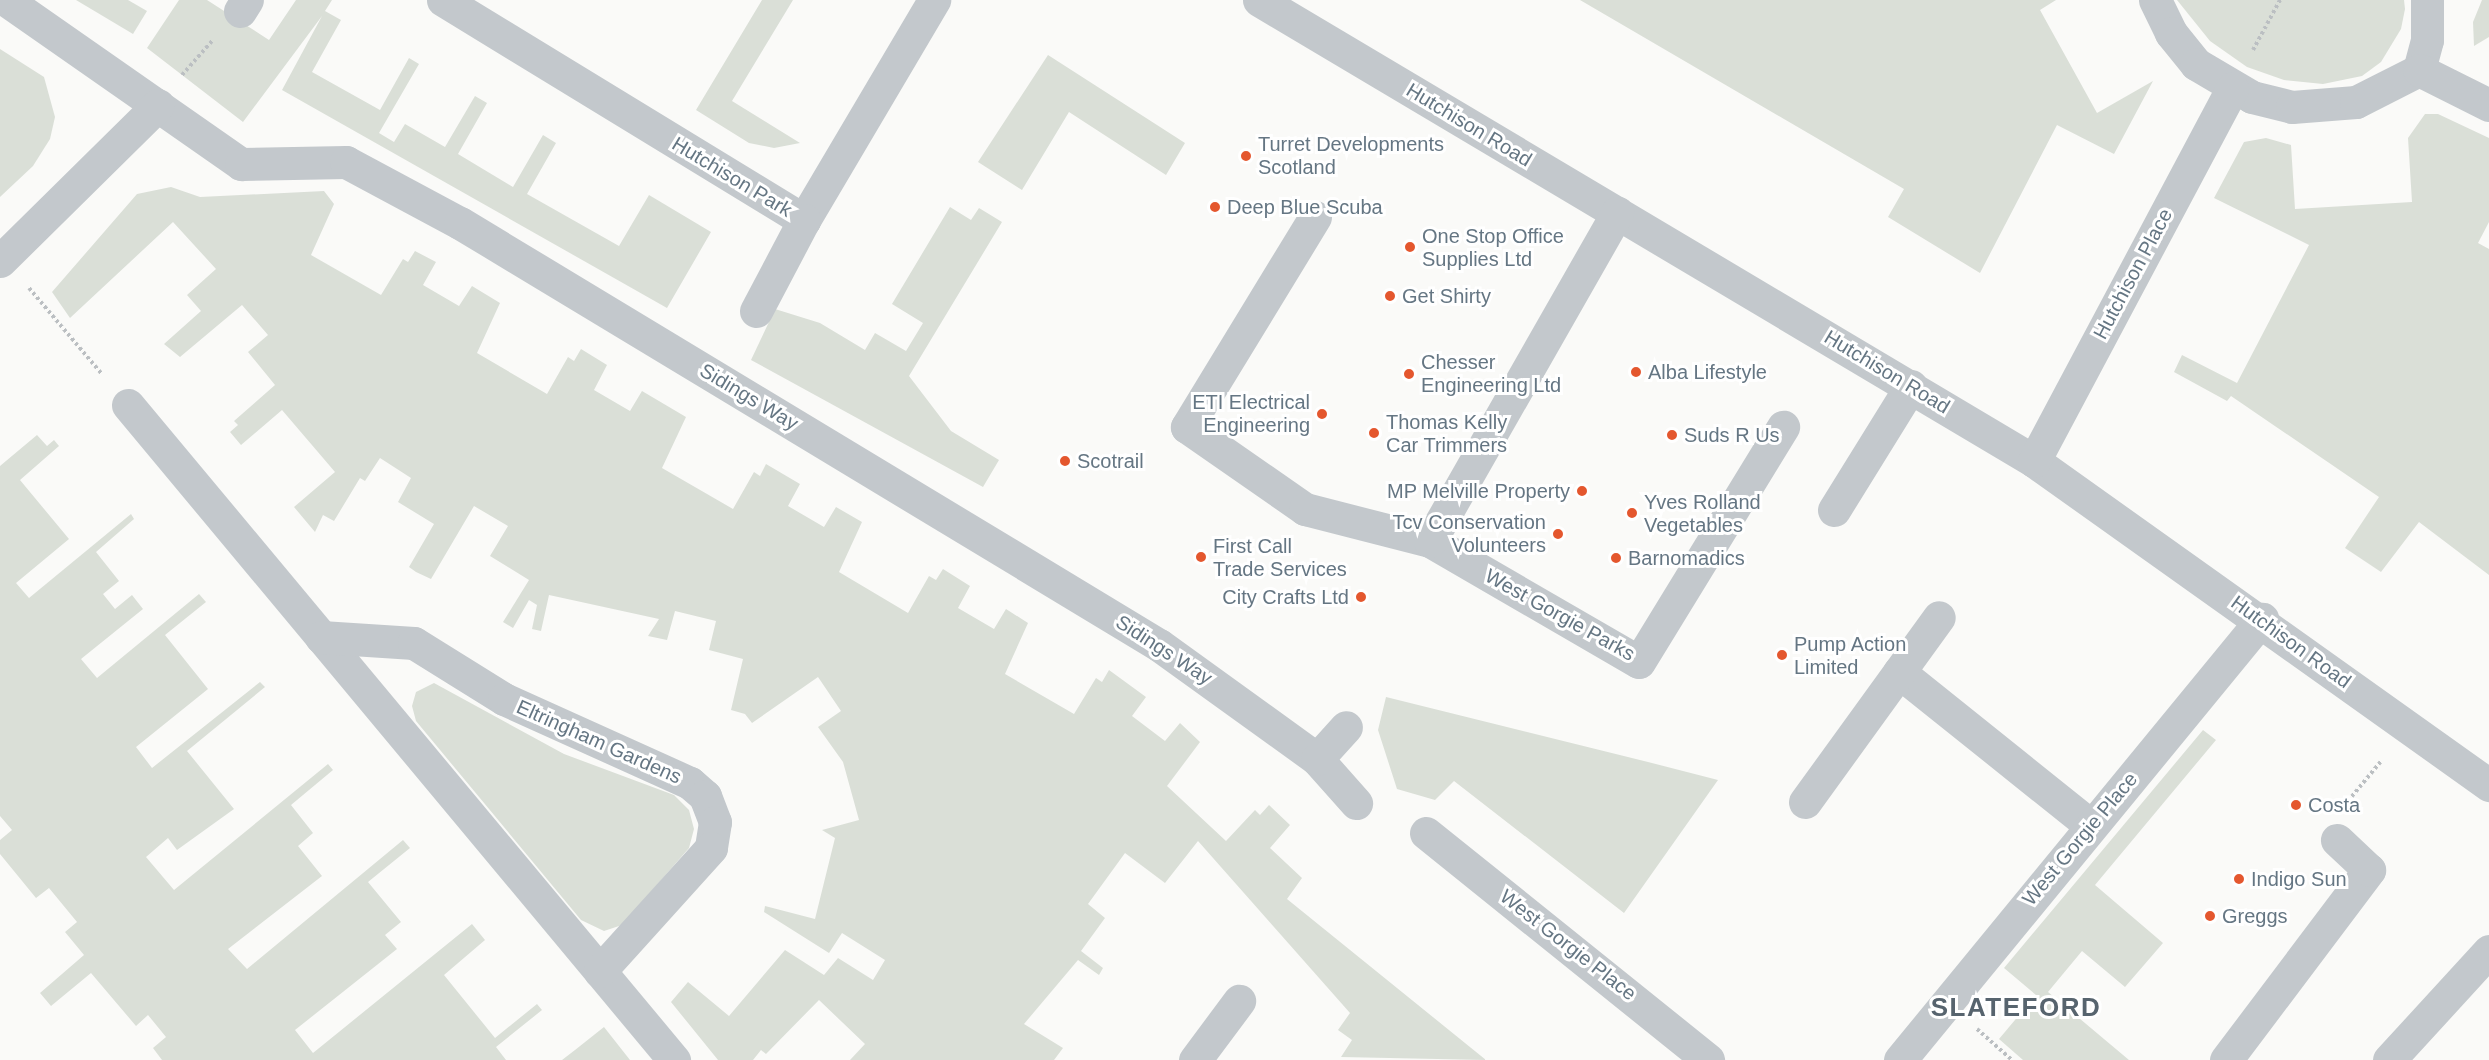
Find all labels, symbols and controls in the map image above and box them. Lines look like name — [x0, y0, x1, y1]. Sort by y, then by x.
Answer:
street label: Hutchison Road — [1402, 78, 1536, 172]
street label: Hutchison Park — [668, 132, 796, 222]
place label: Turret Developments Scotland — [1258, 132, 1444, 179]
marker: Turret Developments Scotland — [1239, 149, 1253, 163]
place label: Deep Blue Scuba — [1227, 195, 1383, 219]
marker: Deep Blue Scuba — [1208, 200, 1222, 214]
street label: Hutchison Place — [2088, 205, 2178, 343]
place label: One Stop Office Supplies Ltd — [1422, 224, 1564, 271]
marker: One Stop Office Supplies Ltd — [1403, 240, 1417, 254]
place label: Get Shirty — [1402, 284, 1491, 308]
marker: Get Shirty — [1383, 289, 1397, 303]
street label: Hutchison Road — [1820, 325, 1954, 419]
place label: Chesser Engineering Ltd — [1421, 350, 1561, 397]
street label: Sidings Way — [695, 358, 803, 436]
place label: Alba Lifestyle — [1648, 360, 1767, 384]
marker: Alba Lifestyle — [1629, 365, 1643, 379]
marker: Chesser Engineering Ltd — [1402, 367, 1416, 381]
place label: ETI Electrical Engineering — [1192, 390, 1310, 437]
marker: ETI Electrical Engineering — [1315, 407, 1329, 421]
place label: Thomas Kelly Car Trimmers — [1386, 410, 1507, 457]
place label: Suds R Us — [1684, 423, 1780, 447]
marker: Thomas Kelly Car Trimmers — [1367, 426, 1381, 440]
marker: Suds R Us — [1665, 428, 1679, 442]
place label: Scotrail — [1077, 449, 1144, 473]
marker: Scotrail — [1058, 454, 1072, 468]
place label: MP Melville Property — [1387, 479, 1570, 503]
marker: MP Melville Property — [1575, 484, 1589, 498]
place label: Yves Rolland Vegetables — [1644, 490, 1761, 537]
marker: Yves Rolland Vegetables — [1625, 506, 1639, 520]
place label: Tcv Conservation Volunteers — [1393, 510, 1546, 557]
marker: Tcv Conservation Volunteers — [1551, 527, 1565, 541]
place label: First Call Trade Services — [1213, 534, 1347, 581]
place label: Barnomadics — [1628, 546, 1745, 570]
marker: First Call Trade Services — [1194, 550, 1208, 564]
marker: Barnomadics — [1609, 551, 1623, 565]
street label: West Gorgie Parks — [1481, 564, 1639, 666]
place label: City Crafts Ltd — [1222, 585, 1349, 609]
marker: City Crafts Ltd — [1354, 590, 1368, 604]
street label: Hutchison Road — [2226, 590, 2356, 694]
street label: Sidings Way — [1111, 610, 1217, 690]
place label: Pump Action Limited — [1794, 632, 1907, 679]
marker: Pump Action Limited — [1775, 648, 1789, 662]
street label: Eltringham Gardens — [513, 695, 685, 789]
street label: West Gorgie Place — [2017, 768, 2143, 910]
place label: Costa — [2308, 793, 2360, 817]
marker: Costa — [2289, 798, 2303, 812]
place label: Indigo Sun — [2251, 867, 2347, 891]
marker: Indigo Sun — [2232, 872, 2246, 886]
street label: West Gorgie Place — [1495, 884, 1641, 1006]
place label: Greggs — [2222, 904, 2288, 928]
marker: Greggs — [2203, 909, 2217, 923]
district label: SLATEFORD — [1931, 992, 2101, 1024]

